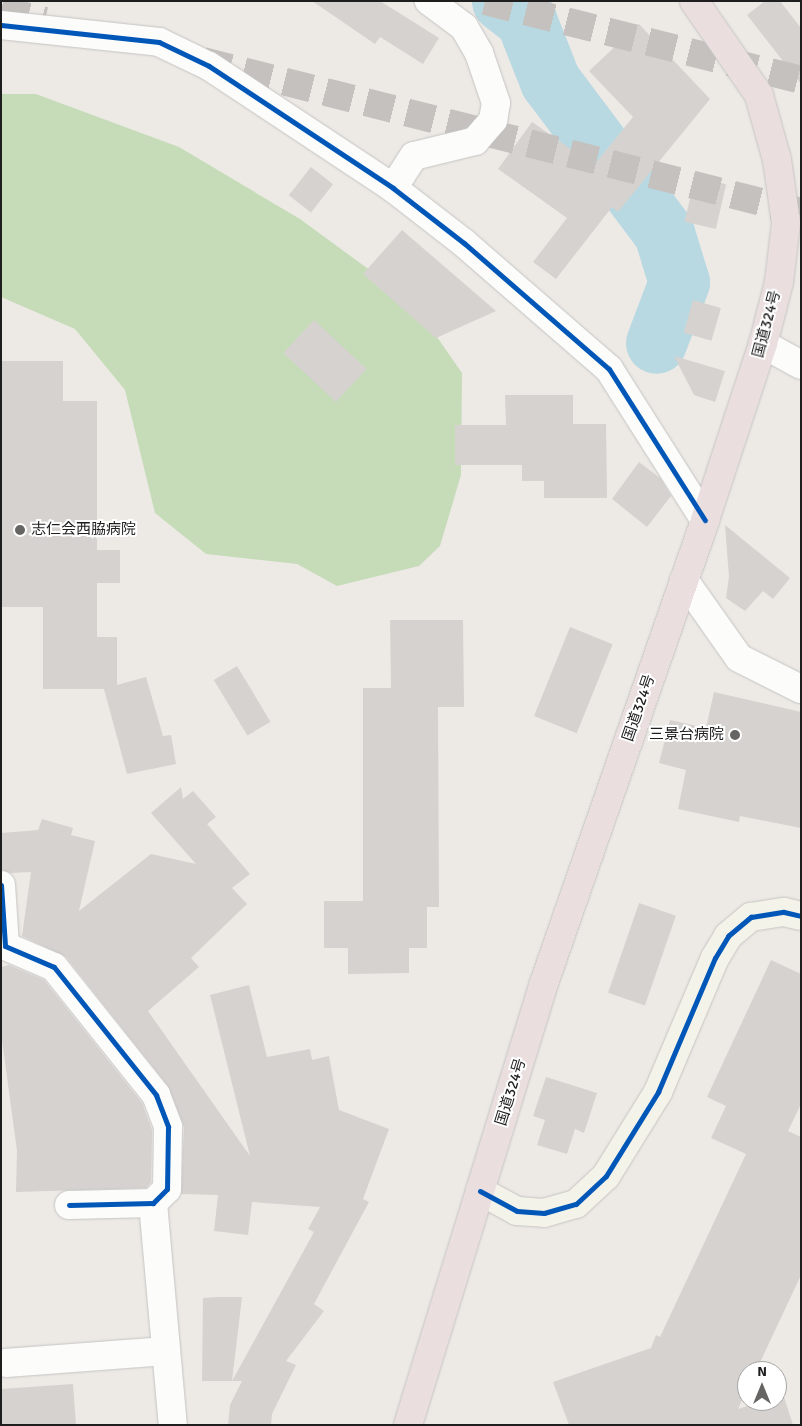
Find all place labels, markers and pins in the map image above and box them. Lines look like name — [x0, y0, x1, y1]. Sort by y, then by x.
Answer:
place label: 志仁会西脇病院 — [31, 521, 136, 539]
marker: 志仁会西脇病院 — [13, 523, 27, 537]
place label: 三景台病院 — [649, 726, 724, 744]
marker: 三景台病院 — [728, 728, 742, 742]

